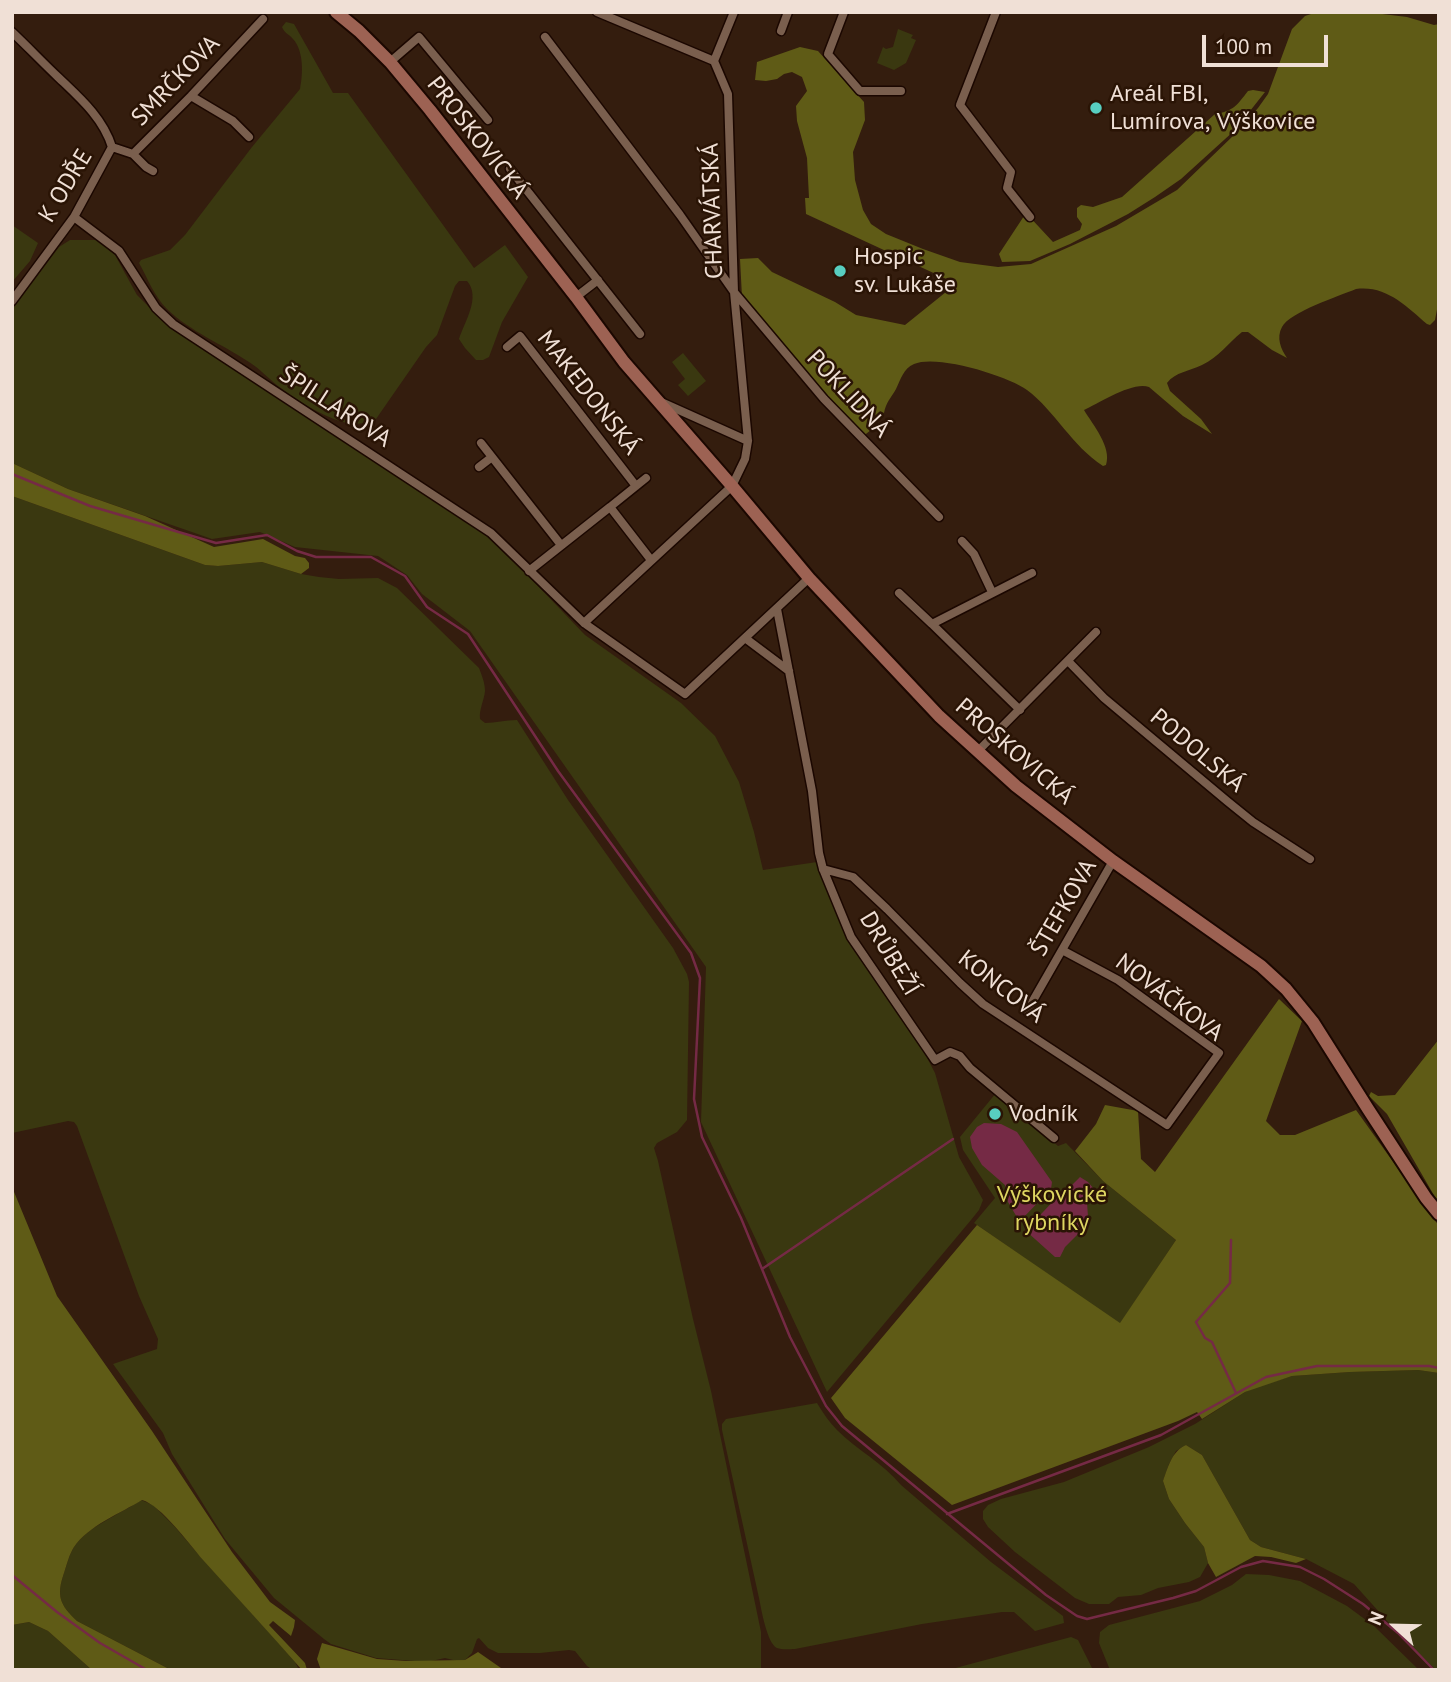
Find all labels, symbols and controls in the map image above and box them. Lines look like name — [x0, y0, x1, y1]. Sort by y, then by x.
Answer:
scale bar — [1206, 21, 1332, 65]
street label: SMRČKOVA — [126, 30, 226, 132]
text: 100 m — [1215, 33, 1272, 60]
street label: PROSKOVICKÁ — [420, 71, 534, 205]
place label: Areál FBI, Lumírova, Výškovice — [1110, 80, 1315, 136]
marker: Areál FBI, Lumírova, Výškovice — [1088, 100, 1104, 116]
street label: CHARVÁTSKÁ — [696, 143, 730, 279]
street label: K ODŘE — [33, 144, 99, 228]
place label: Hospic sv. Lukáše — [854, 243, 956, 299]
marker: Hospic sv. Lukáše — [832, 263, 848, 279]
street label: MAKEDONSKÁ — [531, 325, 645, 461]
street label: POKLIDNÁ — [800, 344, 896, 444]
street label: ŠPILLAROVA — [274, 360, 396, 454]
street label: PROSKOVICKÁ — [949, 693, 1079, 811]
street label: PODOLSKÁ — [1144, 703, 1250, 799]
street label: ŠTEFKOVA — [1025, 854, 1103, 962]
street label: DRŮBEŽÍ — [853, 907, 925, 1001]
street label: KONCOVÁ — [952, 944, 1050, 1030]
street label: NOVÁČKOVA — [1109, 948, 1229, 1048]
place label: Vodník — [1009, 1100, 1078, 1128]
marker: Vodník — [987, 1106, 1003, 1122]
park label: Výškovické rybníky — [997, 1181, 1107, 1237]
north arrow — [1360, 1591, 1430, 1661]
text: N — [1362, 1608, 1389, 1628]

